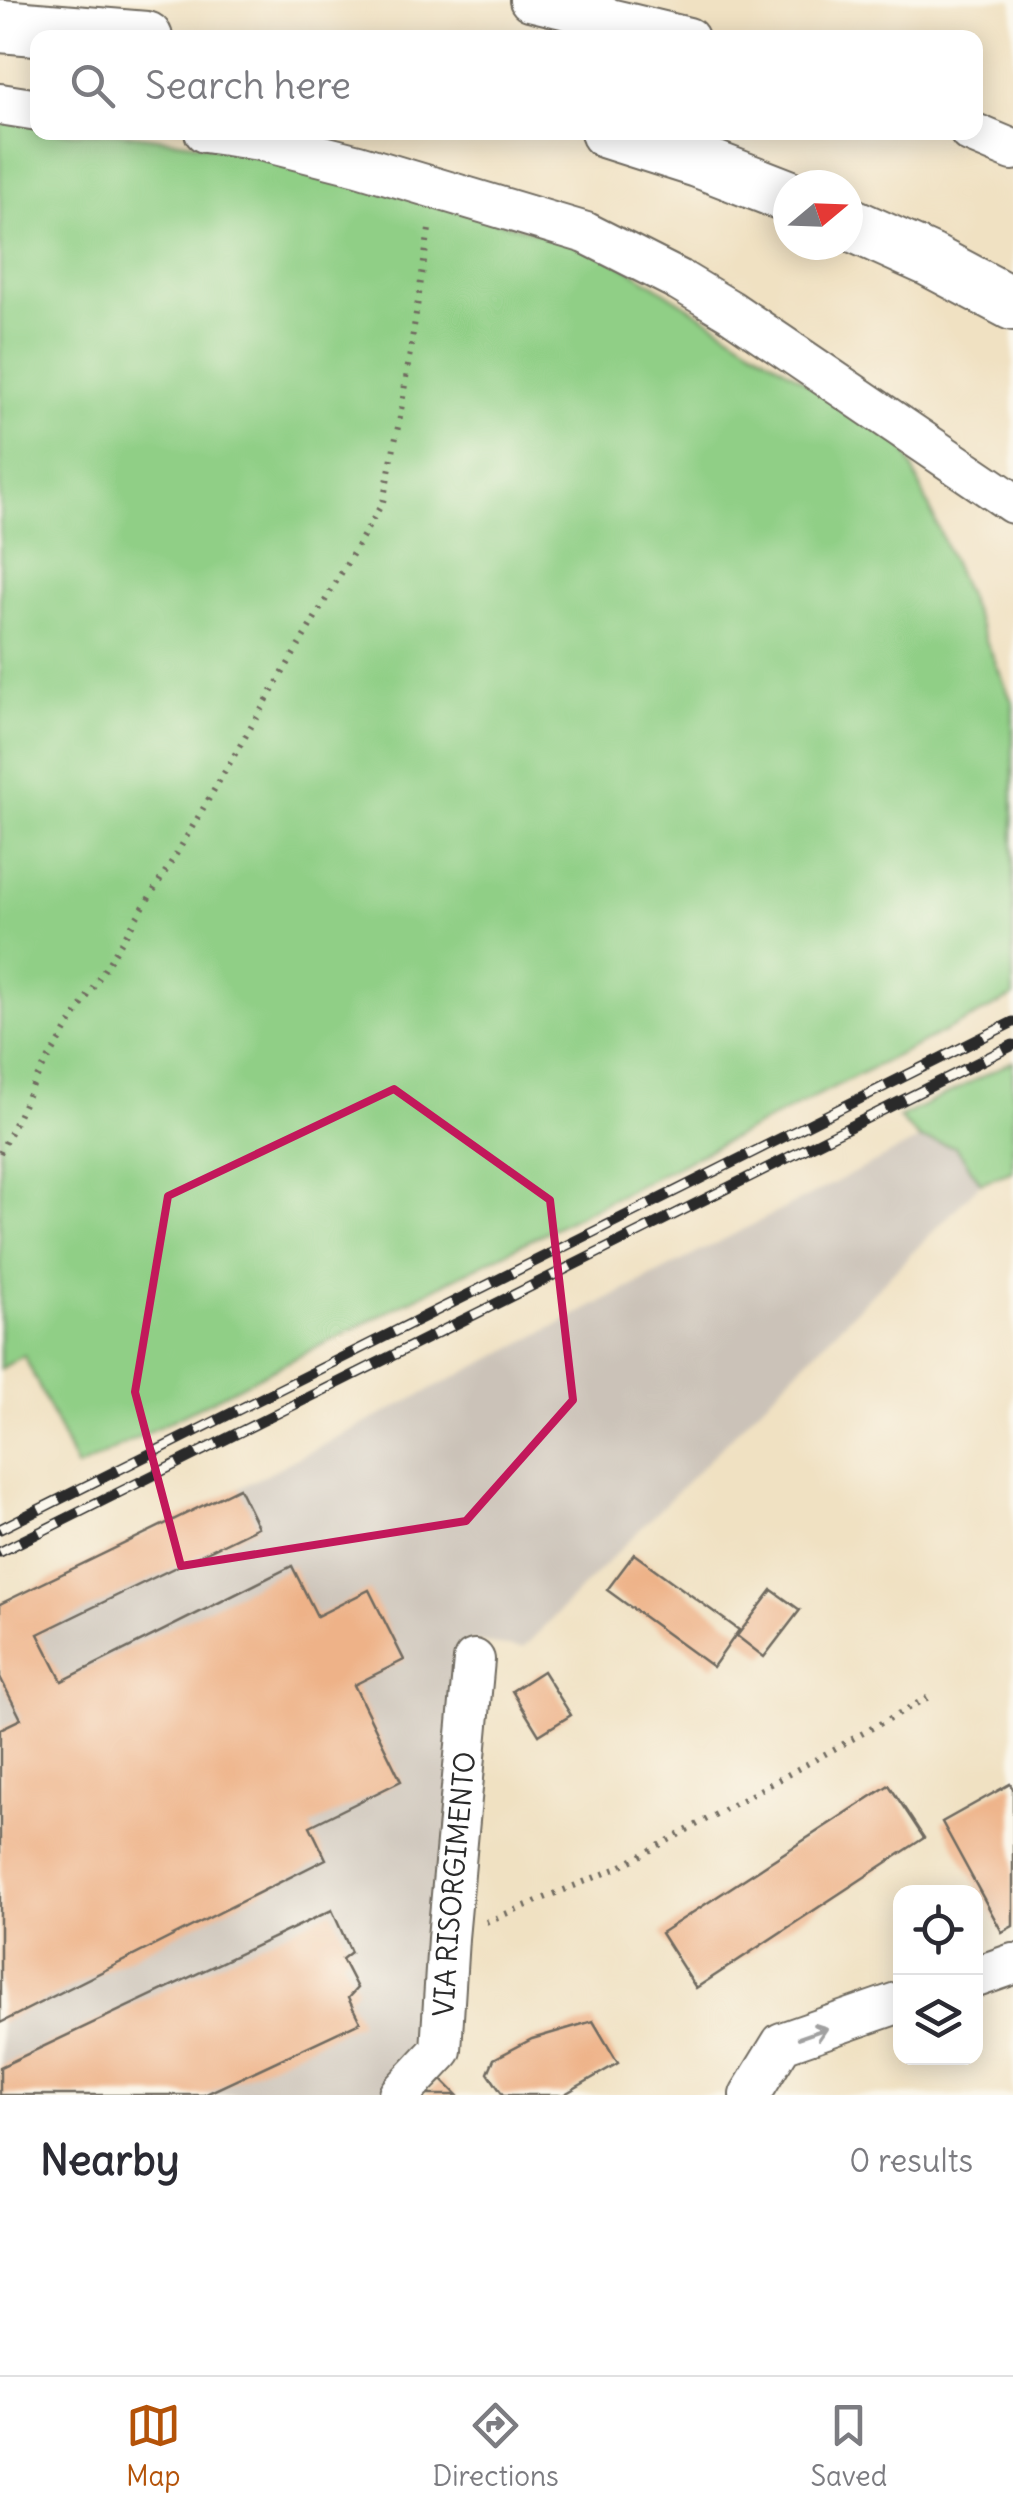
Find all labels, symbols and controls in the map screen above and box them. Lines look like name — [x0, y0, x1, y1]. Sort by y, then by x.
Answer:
search box — [30, 30, 983, 140]
icon: search — [65, 58, 120, 113]
text: Search here — [145, 62, 351, 109]
north arrow — [773, 170, 863, 260]
street label: VIA RISORGIMENTO — [425, 1750, 483, 2018]
map controls — [893, 1885, 983, 2065]
button: locate — [893, 1885, 983, 1975]
button: layers — [893, 1975, 983, 2065]
one-way arrow — [796, 2022, 828, 2040]
text: Nearby — [40, 2134, 179, 2186]
text: 0 results — [849, 2140, 973, 2181]
tab: Map — [126, 2398, 181, 2494]
tab: Directions — [432, 2398, 559, 2494]
tab: Saved — [810, 2398, 887, 2494]

